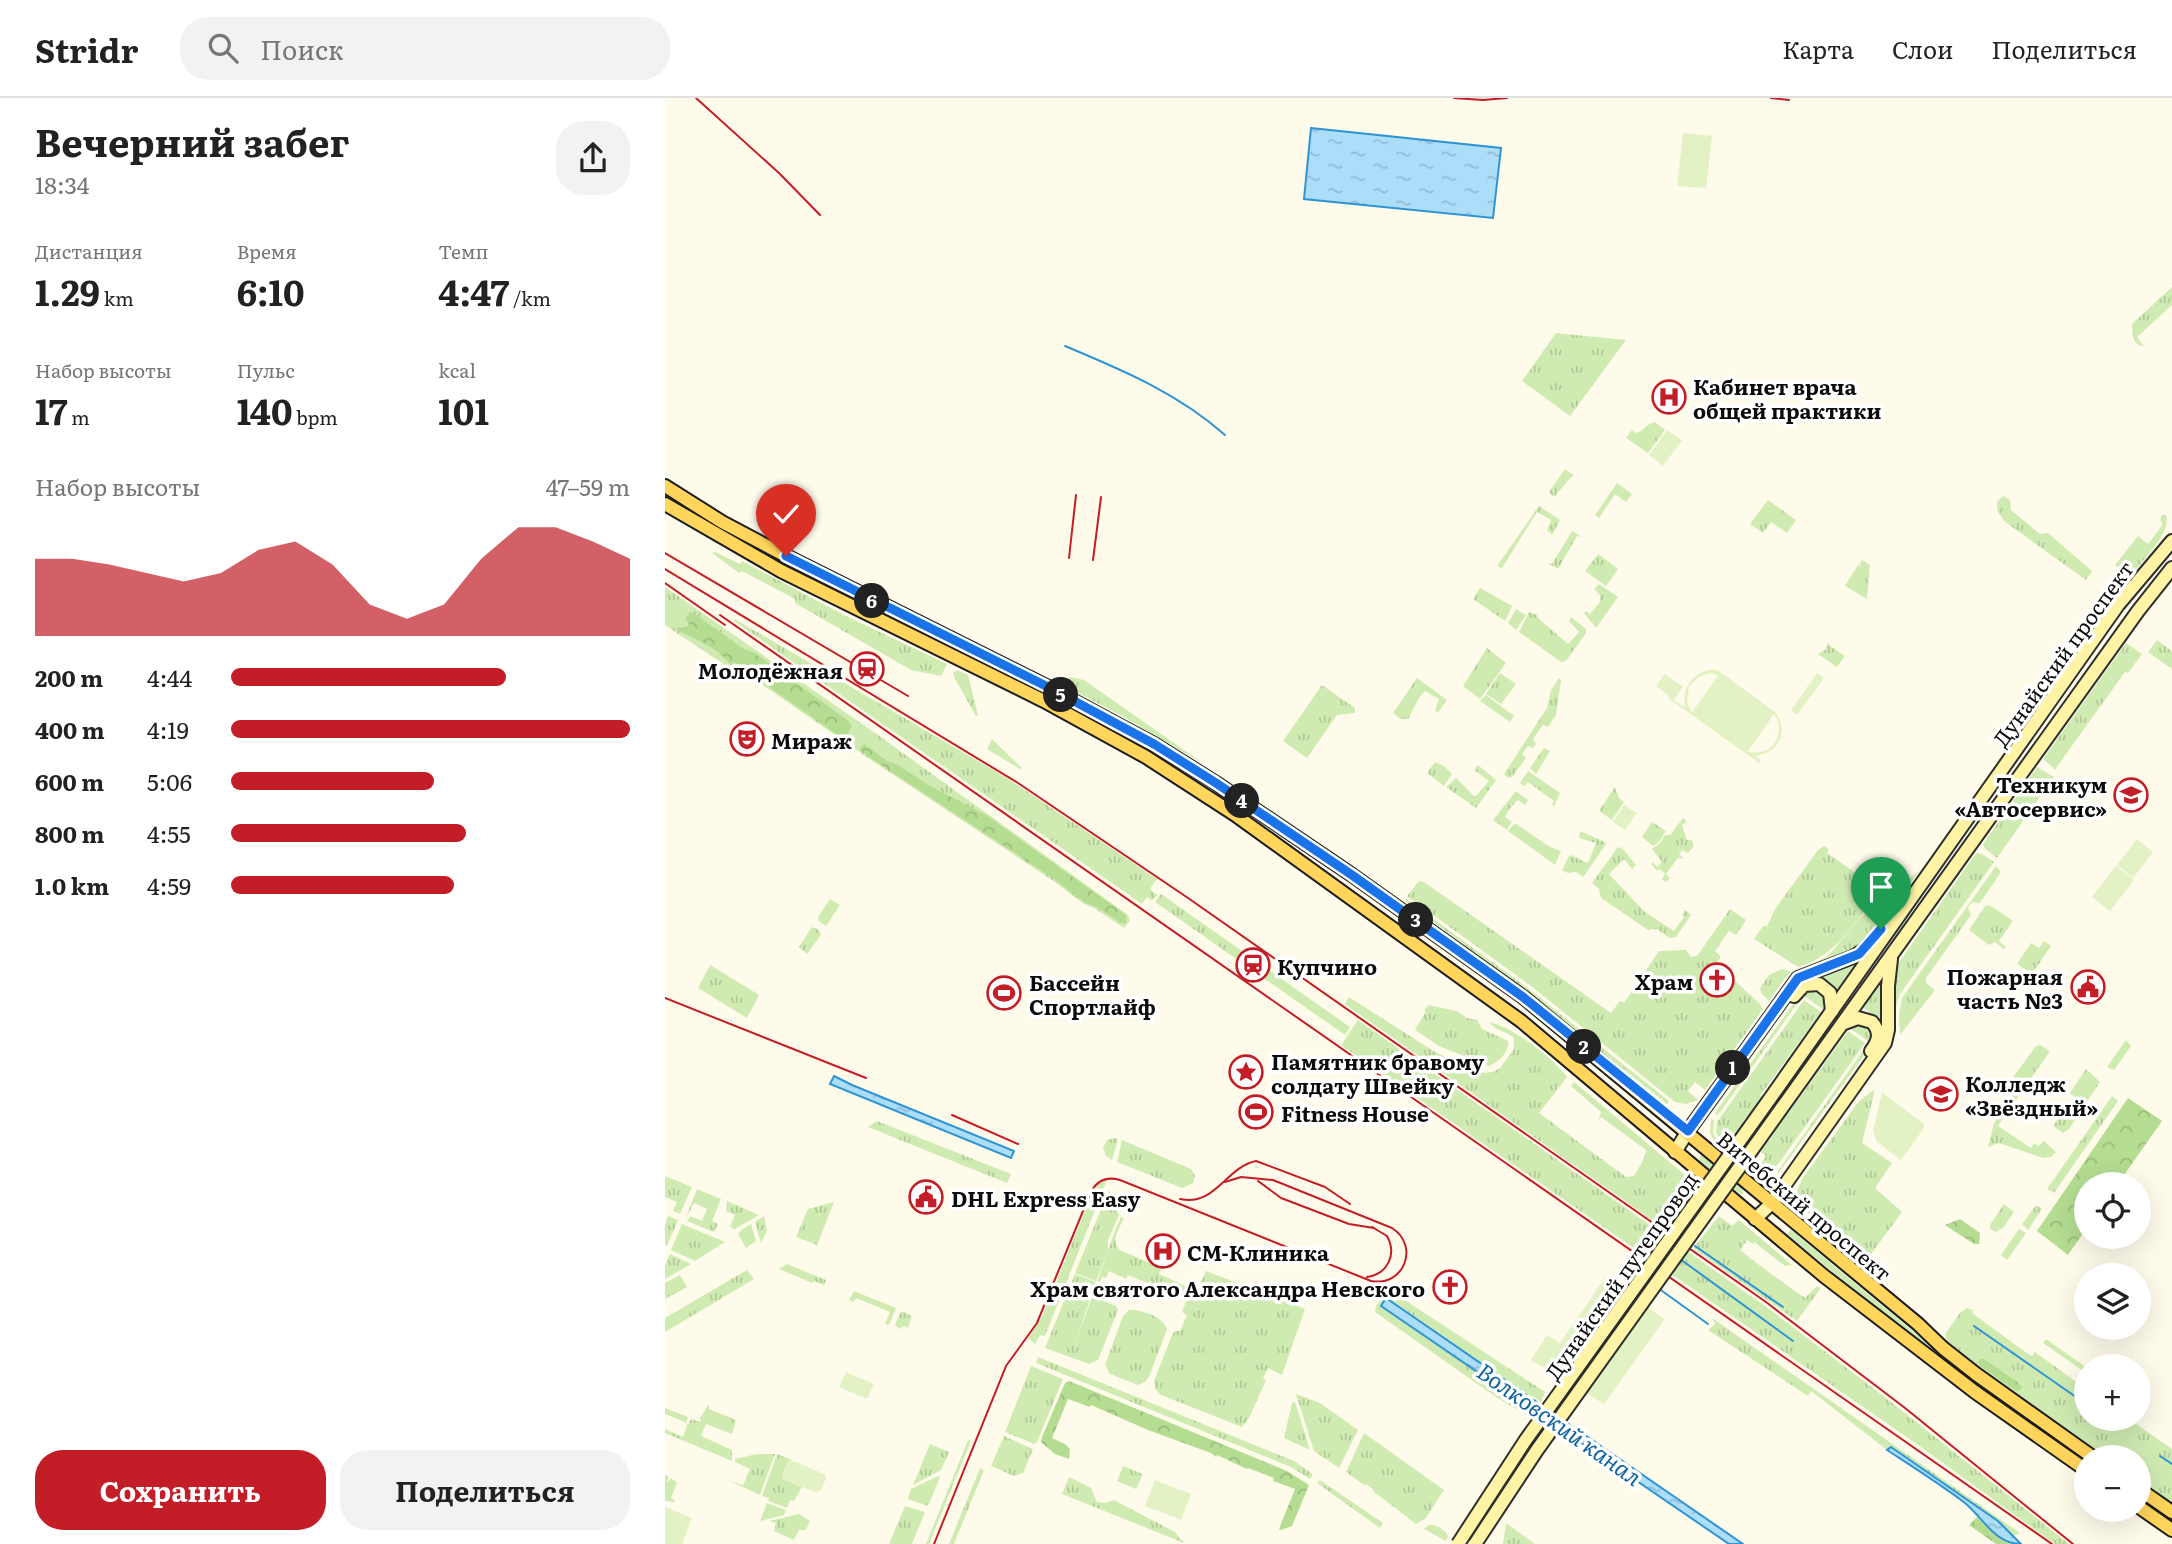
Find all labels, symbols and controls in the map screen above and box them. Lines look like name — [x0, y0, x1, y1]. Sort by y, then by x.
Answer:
search box — [180, 17, 670, 80]
text: Stridr — [35, 24, 138, 73]
icon: search — [204, 29, 242, 67]
text: Поиск — [260, 29, 343, 68]
text: Карта — [1782, 31, 1854, 66]
text: Слои — [1892, 31, 1953, 66]
text: Поделиться — [1991, 31, 2137, 66]
text: Вечерний забег — [35, 112, 349, 169]
button: share — [556, 121, 630, 195]
text: 18:34 — [35, 167, 90, 201]
text: Дистанция — [35, 237, 143, 265]
text: Время — [237, 237, 297, 265]
text: Темп — [438, 237, 488, 265]
text: 1.29 — [35, 265, 100, 317]
text: 6:10 — [237, 265, 305, 317]
text: 4:47 — [438, 265, 509, 317]
text: km — [100, 284, 134, 312]
text: /km — [509, 284, 551, 312]
text: Набор высоты — [35, 356, 172, 384]
text: Пульс — [237, 356, 295, 384]
text: kcal — [438, 356, 476, 384]
place label: Кабинет врача общей практики — [1693, 370, 1882, 425]
hospital icon: Кабинет врача общей практики — [1650, 378, 1688, 416]
text: 17 — [35, 384, 67, 436]
text: 140 — [237, 384, 293, 436]
text: 101 — [438, 384, 489, 436]
text: m — [67, 403, 90, 431]
text: bpm — [293, 403, 338, 431]
text: Набор высоты — [35, 469, 200, 503]
text: 47–59 m — [546, 469, 630, 503]
pin — [756, 484, 816, 556]
icon: check — [767, 495, 805, 533]
street label: Дунайский проспект — [1984, 554, 2140, 752]
pin: 6 — [855, 584, 889, 618]
text: 6 — [866, 586, 877, 614]
station icon: Молодёжная — [848, 650, 886, 688]
place label: Молодёжная — [698, 654, 843, 685]
text: 200 m — [35, 660, 103, 694]
text: 4:44 — [147, 660, 192, 694]
pin: 5 — [1043, 678, 1079, 712]
text: 5 — [1055, 680, 1066, 708]
text: 400 m — [35, 712, 105, 746]
text: 4:19 — [147, 712, 189, 746]
theatre icon: Мираж — [728, 720, 766, 758]
place label: Мираж — [771, 724, 853, 755]
text: 600 m — [35, 764, 104, 798]
text: 5:06 — [147, 764, 192, 798]
place label: Техникум «Автосервис» — [1955, 768, 2107, 823]
school or university icon: Техникум «Автосервис» — [2112, 776, 2150, 814]
pin: 4 — [1225, 784, 1259, 818]
text: 4 — [1236, 786, 1247, 814]
text: 800 m — [35, 816, 104, 850]
text: 4:55 — [147, 816, 191, 850]
pin — [1851, 857, 1911, 929]
text: 1.0 km — [35, 868, 109, 902]
text: 4:59 — [147, 868, 191, 902]
icon: arrive — [1862, 868, 1900, 906]
pin: 3 — [1399, 902, 1433, 938]
text: 3 — [1410, 905, 1421, 933]
station icon: Купчино — [1234, 946, 1272, 984]
place label: Купчино — [1277, 950, 1377, 981]
place label: Пожарная часть №3 — [1947, 960, 2063, 1015]
church icon: Храм — [1698, 961, 1736, 999]
place label: Храм — [1635, 965, 1693, 996]
place label: Бассейн Спортлайф — [1029, 966, 1156, 1021]
public building icon: Пожарная часть №3 — [2069, 968, 2107, 1006]
sports icon: Бассейн Спортлайф — [985, 974, 1023, 1012]
pin: 2 — [1567, 1030, 1601, 1065]
text: 2 — [1578, 1032, 1589, 1060]
place label: Памятник бравому солдату Швейку — [1271, 1045, 1484, 1100]
pin: 1 — [1715, 1051, 1751, 1086]
place icon: Памятник бравому солдату Швейку — [1227, 1053, 1265, 1091]
text: 1 — [1729, 1053, 1736, 1081]
place label: Колледж «Звёздный» — [1965, 1067, 2098, 1122]
school or university icon: Колледж «Звёздный» — [1922, 1075, 1960, 1113]
sports icon: Fitness House — [1237, 1093, 1275, 1131]
place label: Fitness House — [1281, 1097, 1429, 1128]
street label: Витебский проспект — [1711, 1123, 1899, 1287]
street label: Дунайский путепровод — [1536, 1165, 1704, 1385]
map controls — [2074, 1172, 2151, 1522]
button: locate — [2074, 1172, 2151, 1249]
public building icon: DHL Express Easy — [907, 1178, 945, 1216]
place label: DHL Express Easy — [951, 1182, 1140, 1213]
hospital icon: СМ-Клиника — [1144, 1232, 1182, 1270]
place label: СМ-Клиника — [1187, 1236, 1330, 1267]
button: layers — [2074, 1263, 2151, 1340]
church icon: Храм святого Александра Невского — [1431, 1268, 1469, 1306]
place label: Храм святого Александра Невского — [1030, 1272, 1425, 1303]
water label: Волковский канал — [1471, 1353, 1650, 1493]
button: + — [2074, 1354, 2151, 1431]
button: − — [2074, 1445, 2151, 1522]
button: Сохранить — [35, 1450, 326, 1530]
button: Поделиться — [340, 1450, 630, 1530]

